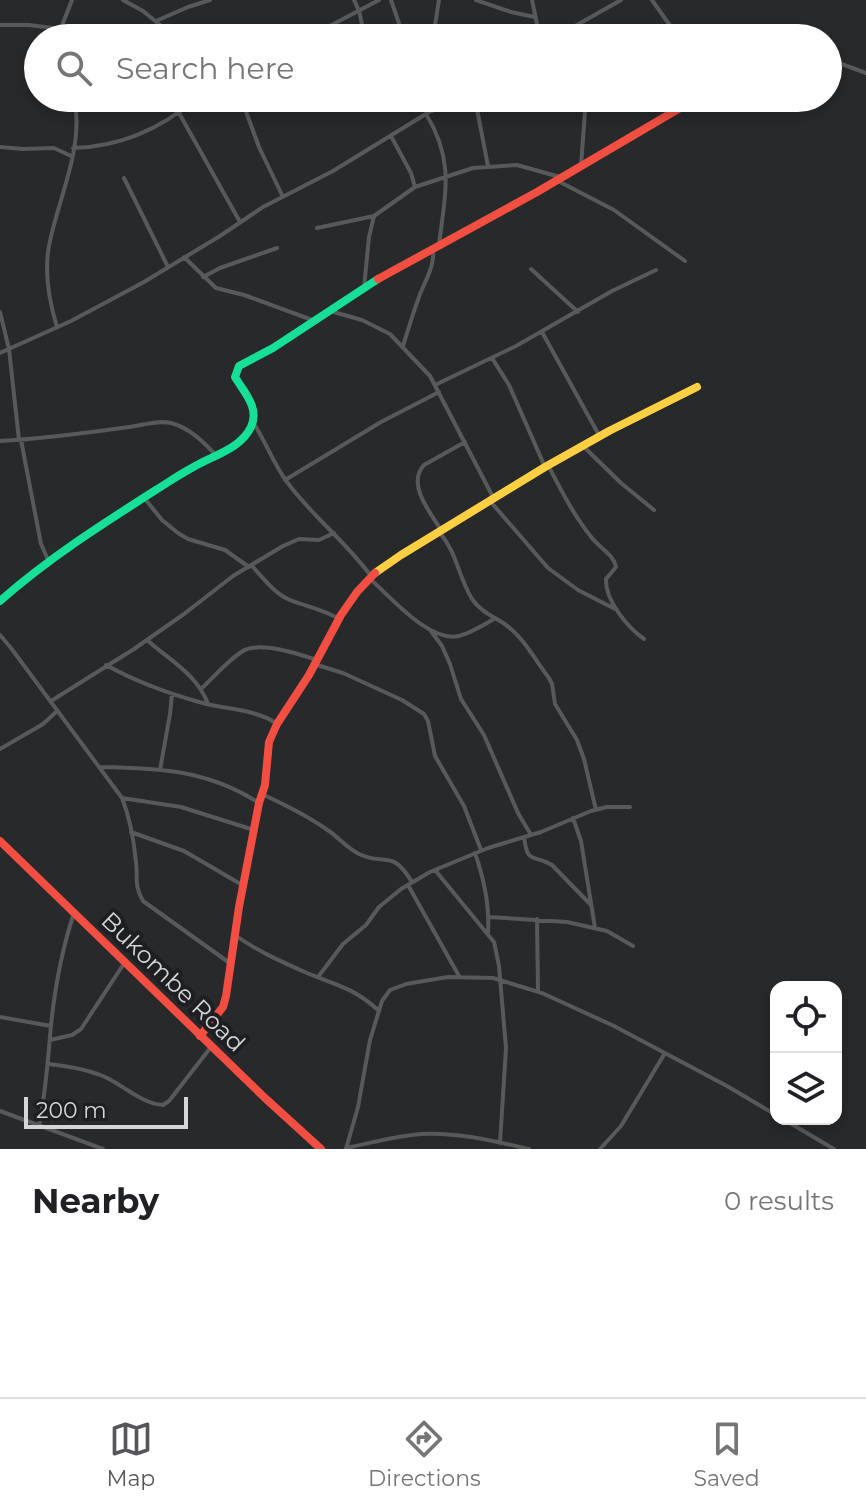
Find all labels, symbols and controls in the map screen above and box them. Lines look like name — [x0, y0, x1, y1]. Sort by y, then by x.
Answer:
search box — [24, 24, 842, 112]
icon: search — [52, 46, 96, 90]
text: Search here — [116, 50, 294, 87]
street label: Bukombe Road — [96, 906, 251, 1058]
map controls — [770, 981, 842, 1125]
button: locate — [770, 981, 842, 1053]
button: layers — [770, 1053, 842, 1125]
scale bar — [24, 1093, 188, 1129]
text: 200 m — [36, 1097, 107, 1124]
text: Nearby — [32, 1180, 159, 1222]
text: 0 results — [724, 1185, 834, 1217]
tab: Map — [106, 1417, 155, 1492]
tab: Directions — [368, 1417, 481, 1492]
tab: Saved — [694, 1417, 760, 1492]

